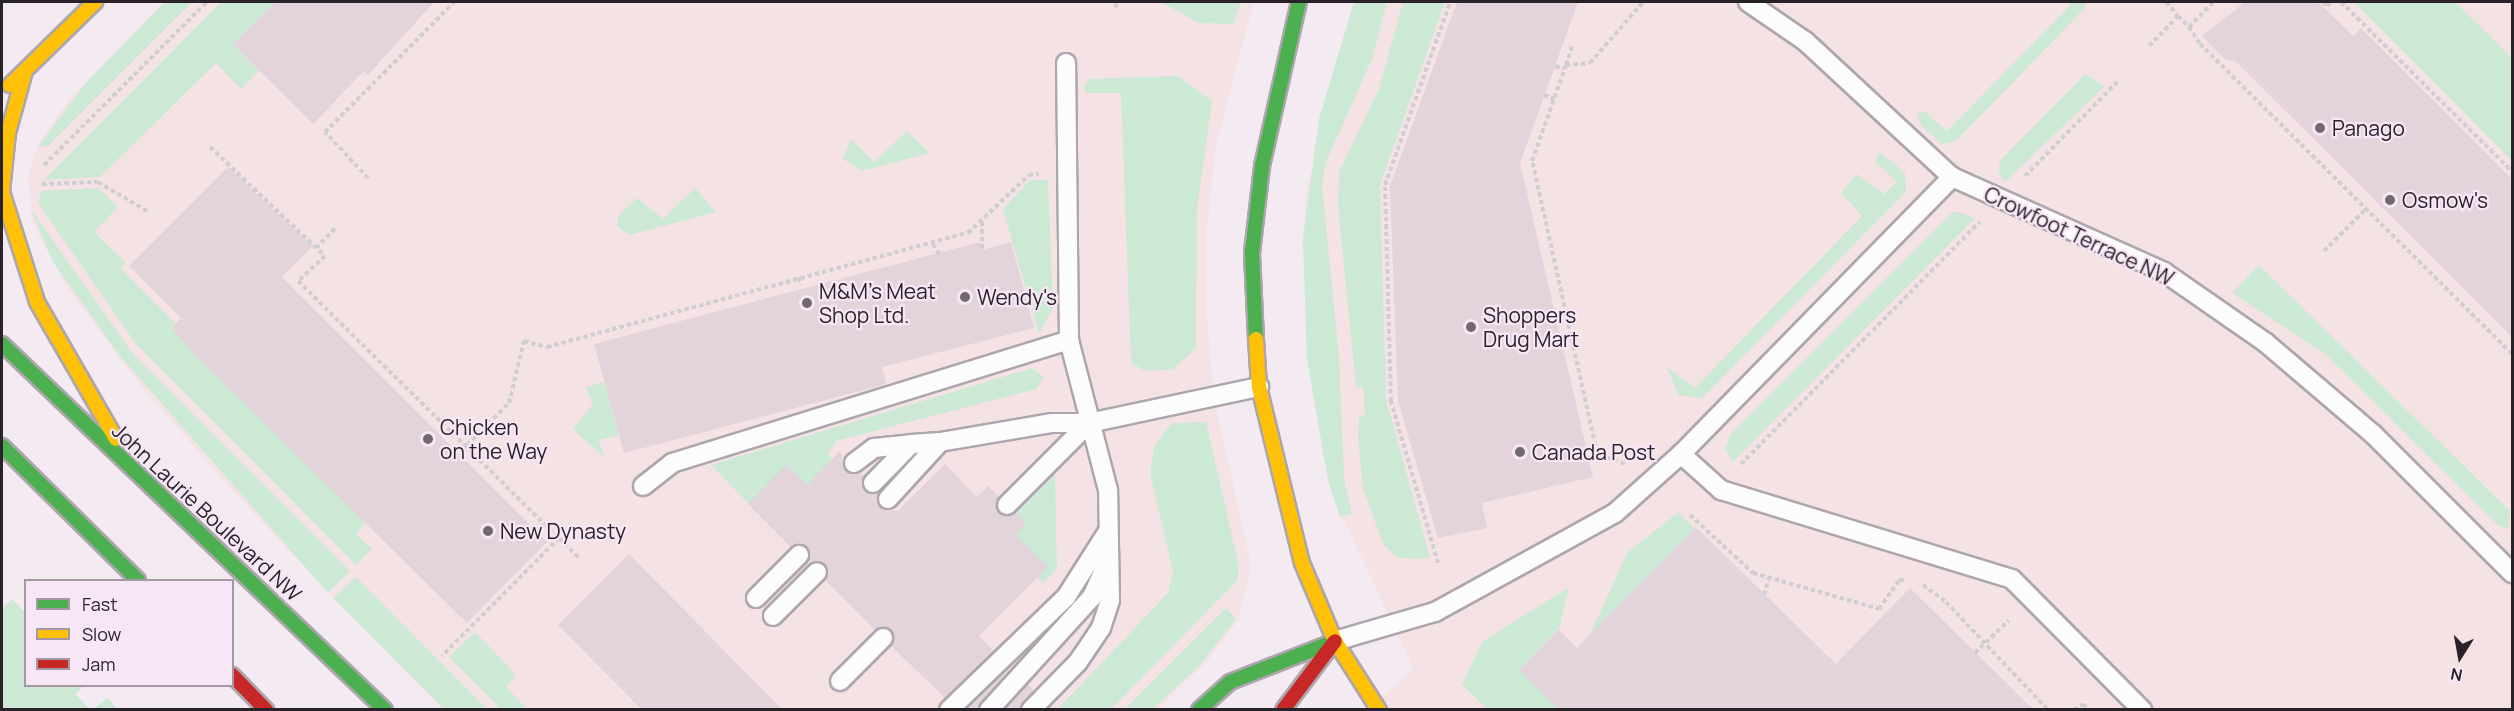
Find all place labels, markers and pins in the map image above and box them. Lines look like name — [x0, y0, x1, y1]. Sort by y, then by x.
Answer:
place label: Panago — [2332, 115, 2405, 141]
marker: Panago — [2313, 121, 2327, 135]
place label: Osmow's — [2402, 187, 2488, 213]
marker: Osmow's — [2383, 193, 2397, 207]
place label: M&M's Meat Shop Ltd. — [819, 278, 936, 328]
place label: Wendy's — [977, 284, 1057, 310]
marker: Wendy's — [958, 290, 972, 304]
marker: M&M's Meat Shop Ltd. — [800, 296, 814, 310]
place label: Shoppers Drug Mart — [1483, 302, 1579, 352]
marker: Shoppers Drug Mart — [1464, 320, 1478, 334]
place label: Chicken on the Way — [440, 414, 547, 464]
marker: Chicken on the Way — [421, 432, 435, 446]
place label: Canada Post — [1532, 439, 1656, 465]
marker: Canada Post — [1513, 445, 1527, 459]
place label: New Dynasty — [500, 518, 626, 544]
marker: New Dynasty — [481, 524, 495, 538]

